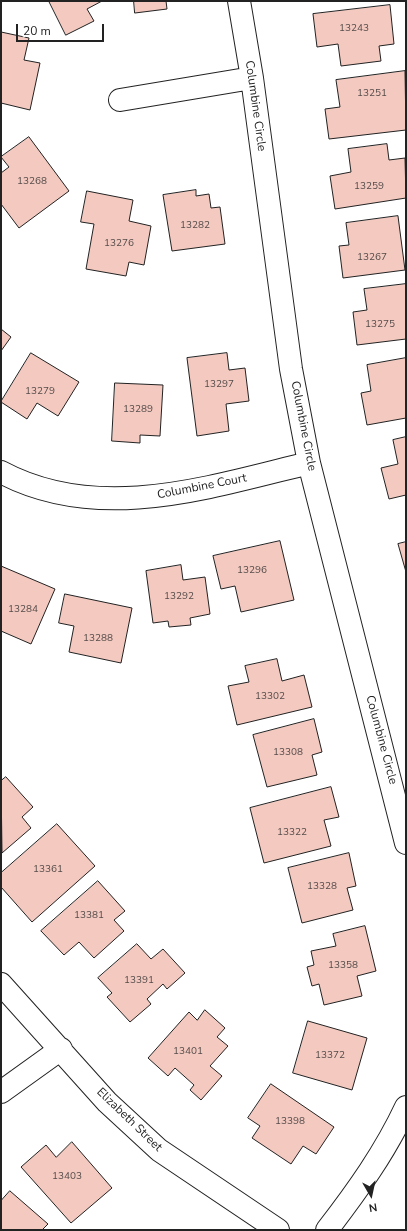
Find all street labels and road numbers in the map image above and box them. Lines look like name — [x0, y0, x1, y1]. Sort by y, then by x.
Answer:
street label: Columbine Circle — [242, 60, 268, 152]
street label: Columbine Circle — [287, 380, 319, 472]
street label: Columbine Court — [156, 471, 248, 503]
street label: Columbine Circle — [362, 694, 400, 786]
street label: Elizabeth Street — [93, 1085, 165, 1155]

